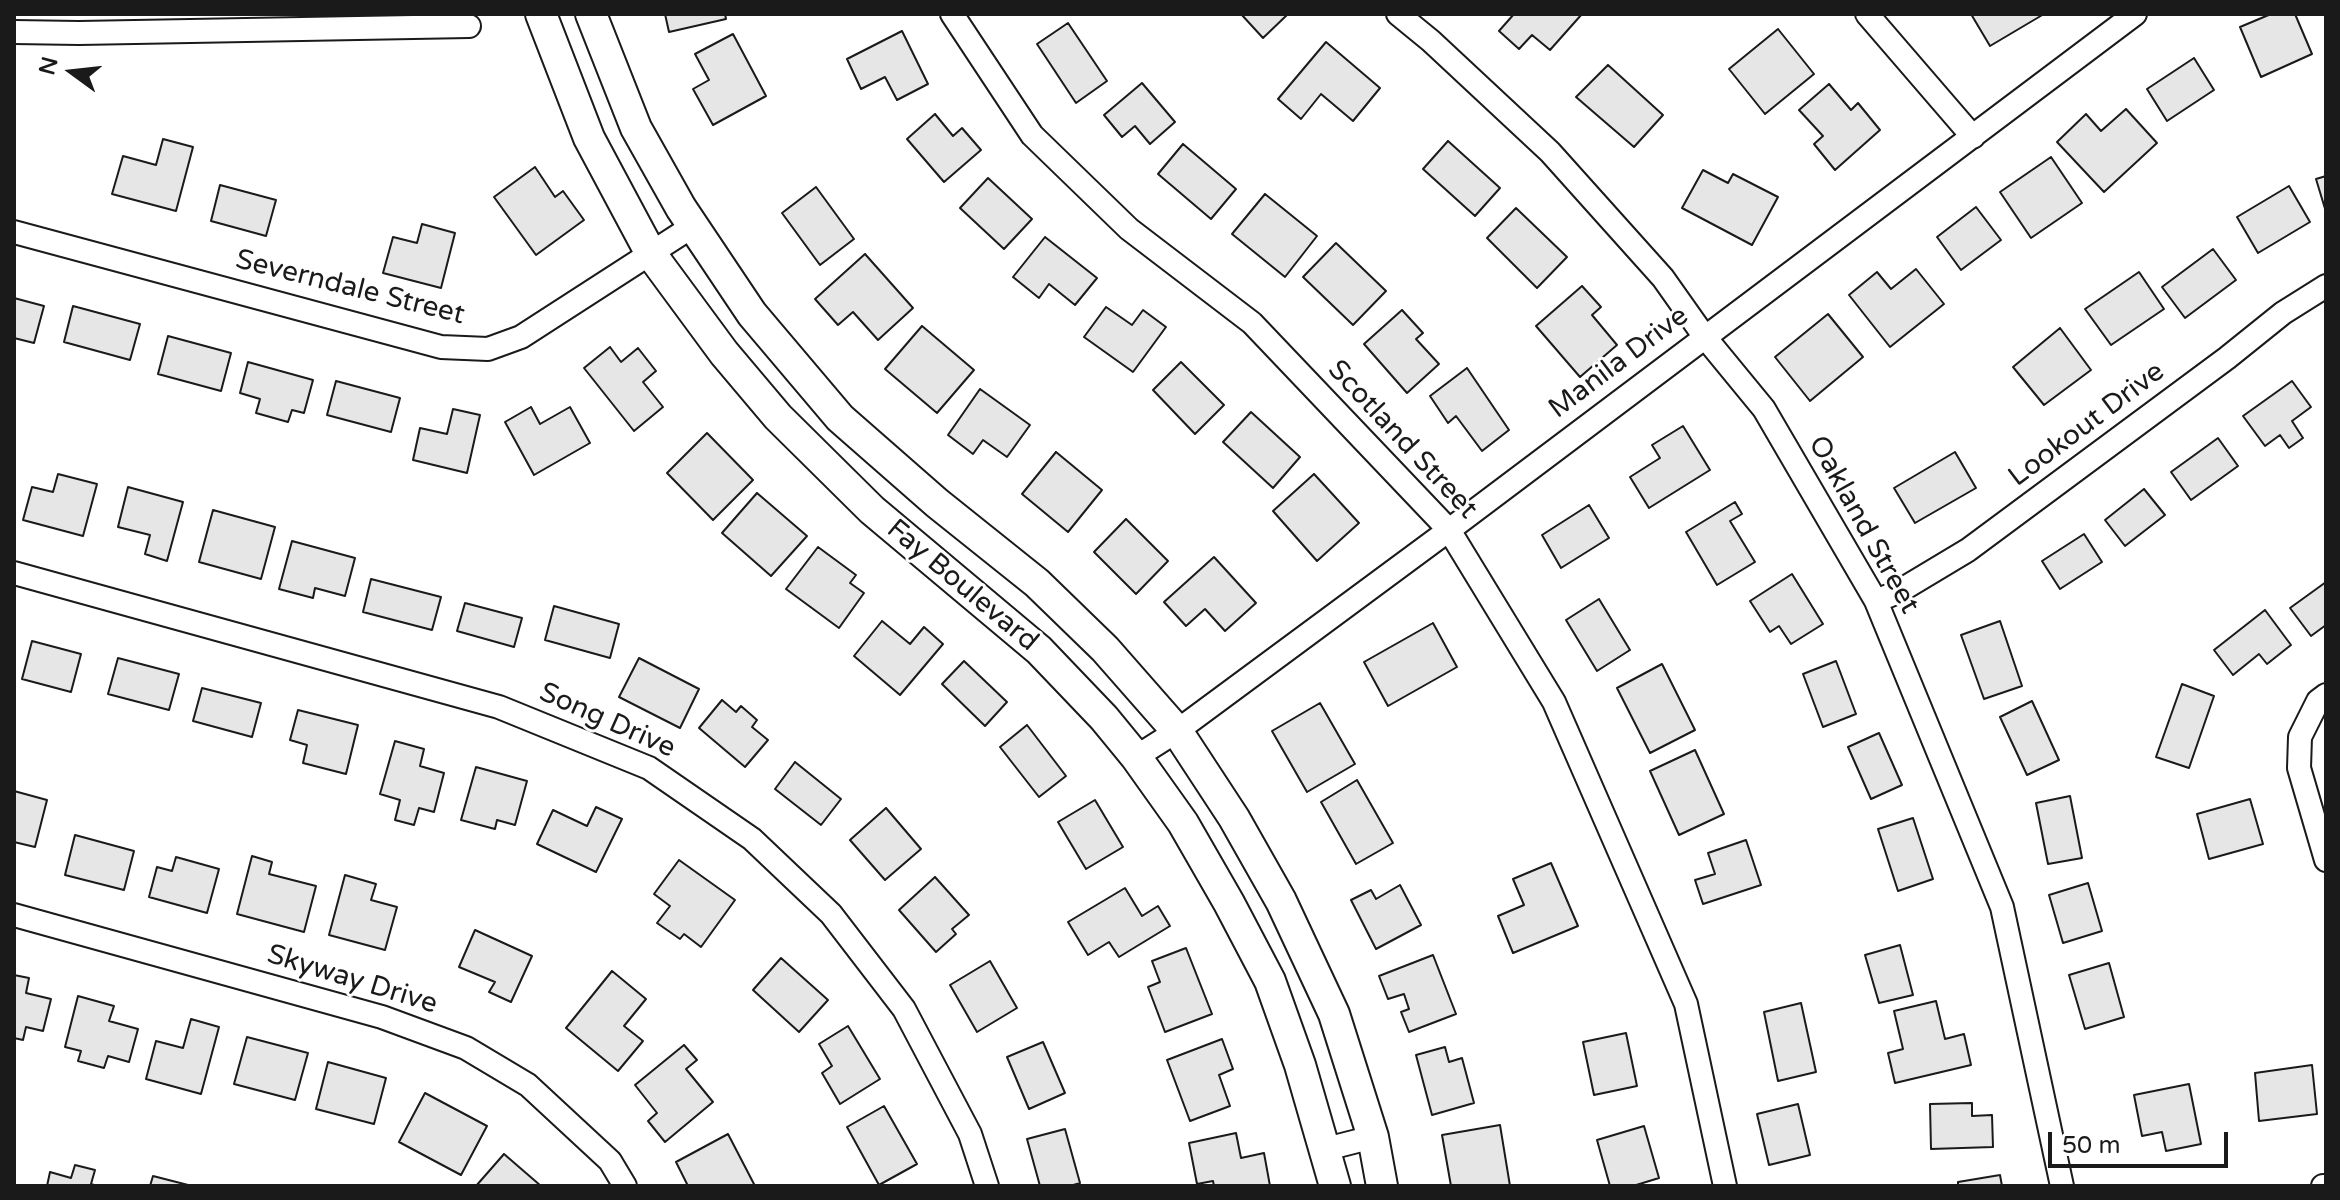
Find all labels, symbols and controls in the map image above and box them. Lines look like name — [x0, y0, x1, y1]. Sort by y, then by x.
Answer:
north arrow — [32, 32, 112, 112]
text: N — [34, 54, 64, 78]
street label: Severndale Street — [232, 243, 468, 333]
street label: Manila Drive — [1543, 300, 1695, 426]
street label: Scotland Street — [1320, 354, 1484, 526]
street label: Lookout Drive — [2003, 356, 2171, 494]
street label: Oakland Street — [1800, 430, 1926, 620]
street label: Fay Boulevard — [880, 513, 1044, 659]
street label: Song Drive — [534, 676, 680, 766]
street label: Skyway Drive — [263, 938, 441, 1022]
scale bar — [2052, 1116, 2232, 1166]
text: 50 m — [2062, 1131, 2120, 1160]

